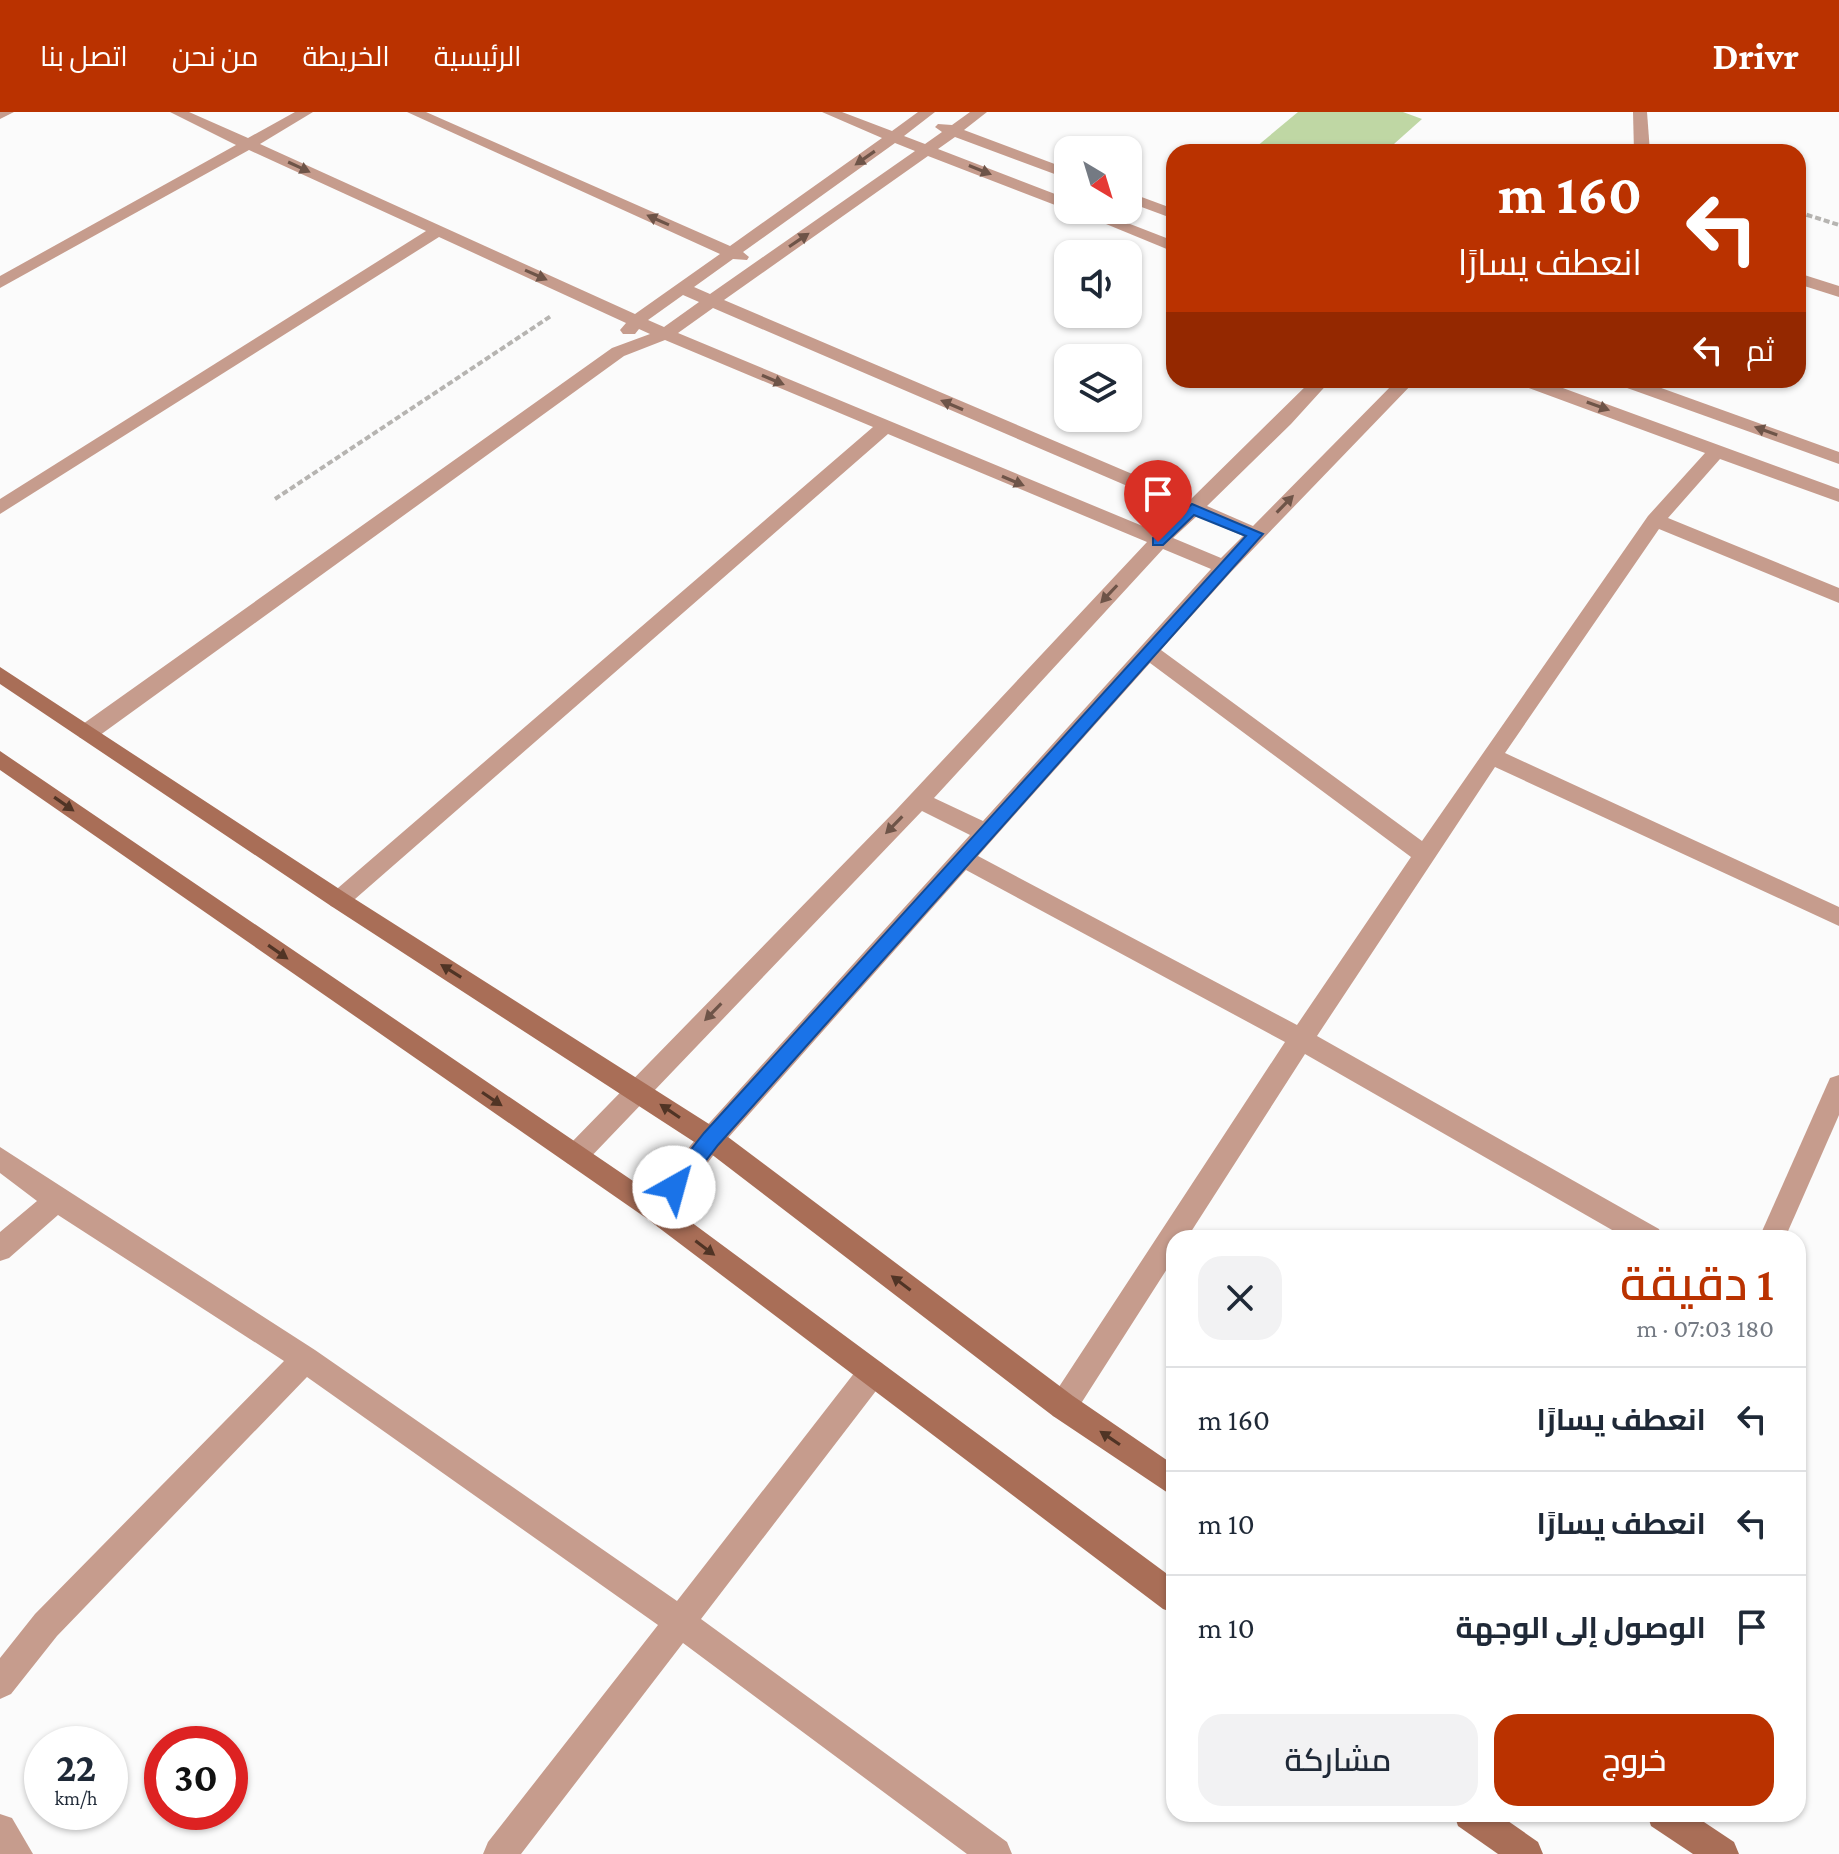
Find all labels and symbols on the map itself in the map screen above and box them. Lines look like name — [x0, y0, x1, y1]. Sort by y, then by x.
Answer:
north arrow — [1054, 136, 1142, 224]
one-way arrow — [854, 150, 875, 165]
one-way arrow — [287, 161, 311, 174]
one-way arrow — [968, 164, 992, 177]
one-way arrow — [646, 214, 670, 227]
one-way arrow — [788, 233, 809, 248]
one-way arrow — [524, 268, 548, 281]
one-way arrow — [761, 374, 785, 387]
one-way arrow — [940, 399, 964, 412]
one-way arrow — [1586, 400, 1610, 413]
one-way arrow — [1753, 425, 1777, 437]
pin — [1124, 460, 1192, 542]
one-way arrow — [1001, 475, 1025, 488]
one-way arrow — [1275, 495, 1294, 514]
one-way arrow — [1101, 584, 1119, 603]
one-way arrow — [54, 796, 75, 811]
one-way arrow — [885, 816, 903, 835]
one-way arrow — [267, 944, 288, 959]
one-way arrow — [440, 964, 462, 978]
one-way arrow — [705, 1002, 723, 1021]
one-way arrow — [482, 1091, 503, 1106]
one-way arrow — [659, 1104, 680, 1119]
position arrow — [632, 1145, 716, 1229]
one-way arrow — [695, 1239, 716, 1255]
one-way arrow — [891, 1276, 911, 1292]
one-way arrow — [1099, 1431, 1120, 1446]
speed limit sign: 30 — [144, 1726, 248, 1830]

